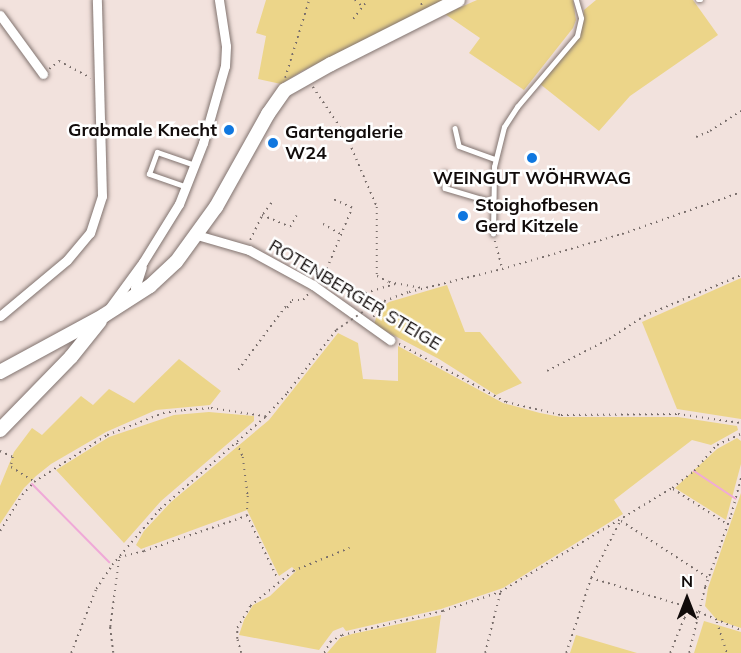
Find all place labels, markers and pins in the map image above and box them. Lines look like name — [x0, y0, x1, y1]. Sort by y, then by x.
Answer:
place label: Grabmale Knecht — [68, 119, 217, 141]
place label: Gartengalerie W24 — [285, 122, 403, 164]
marker: Grabmale Knecht — [222, 123, 236, 137]
marker: Gartengalerie W24 — [266, 136, 280, 150]
marker: WEINGUT WÖHRWAG — [525, 151, 539, 165]
place label: WEINGUT WÖHRWAG — [433, 167, 631, 189]
place label: Stoighofbesen Gerd Kitzele — [475, 195, 599, 238]
marker: Stoighofbesen Gerd Kitzele — [456, 209, 470, 223]

